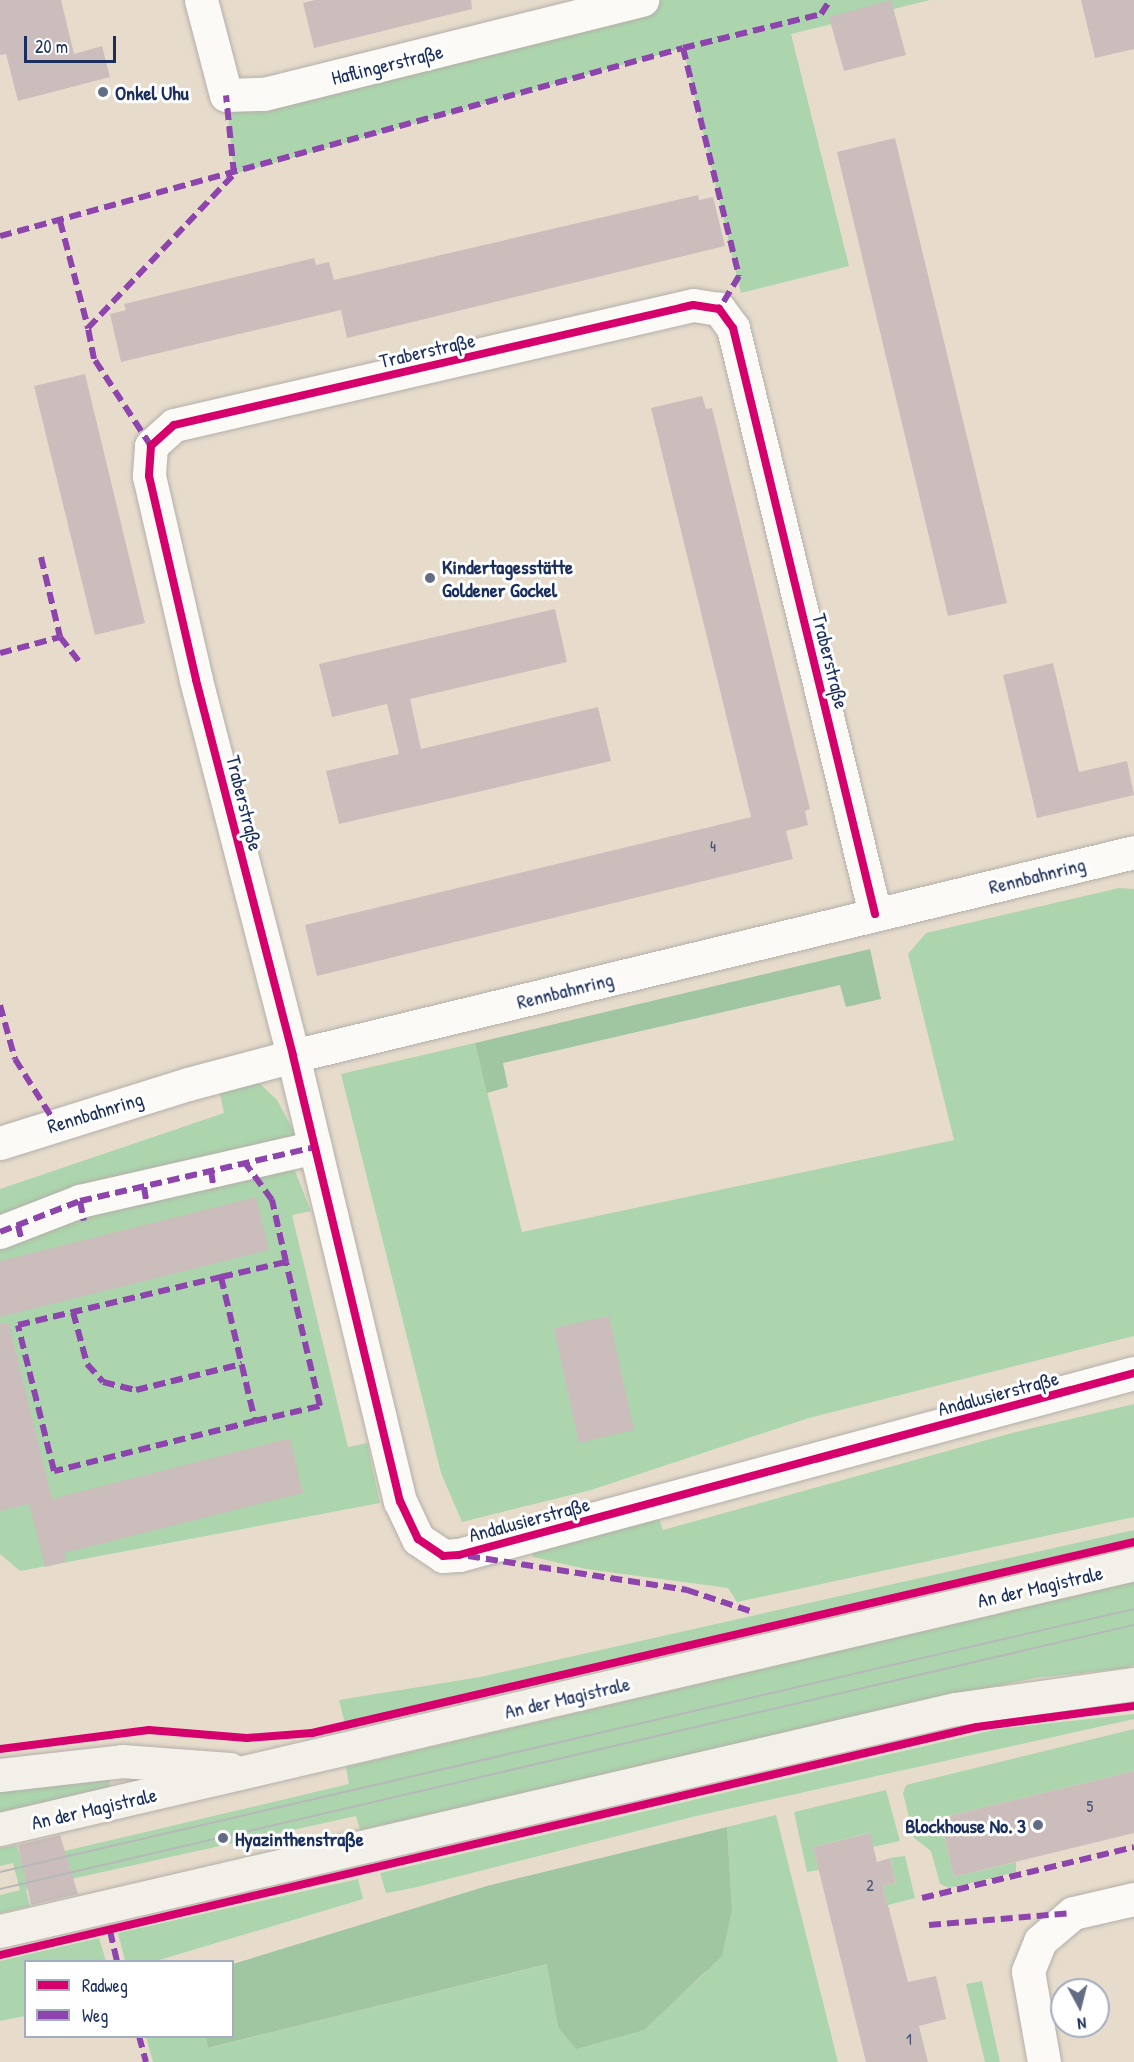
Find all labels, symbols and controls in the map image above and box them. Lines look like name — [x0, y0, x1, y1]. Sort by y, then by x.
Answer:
scale bar — [27, 24, 118, 62]
text: 20 m — [35, 34, 68, 59]
street label: Haflingerstraße — [329, 39, 445, 89]
place label: Onkel Uhu — [115, 80, 189, 104]
marker: Onkel Uhu — [96, 85, 110, 99]
street label: Traberstraße — [377, 327, 477, 373]
place label: Kindertagesstätte Goldener Gockel — [442, 554, 573, 601]
marker: Kindertagesstätte Goldener Gockel — [423, 571, 437, 585]
street label: Traberstraße — [808, 611, 854, 711]
street label: Traberstraße — [222, 753, 268, 853]
house number: 4 — [710, 836, 716, 856]
street label: Rennbahnring — [986, 851, 1088, 899]
street label: Rennbahnring — [514, 966, 616, 1014]
street label: Rennbahnring — [44, 1086, 146, 1138]
street label: Andalusierstraße — [935, 1365, 1061, 1421]
street label: Andalusierstraße — [466, 1491, 592, 1547]
street label: An der Magistrale — [975, 1560, 1105, 1612]
street label: An der Magistrale — [502, 1671, 632, 1723]
street label: An der Magistrale — [29, 1782, 159, 1834]
house number: 5 — [1087, 1796, 1093, 1816]
place label: Blockhouse No. 3 — [905, 1813, 1026, 1837]
marker: Blockhouse No. 3 — [1031, 1818, 1045, 1832]
place label: Hyazinthenstraße — [235, 1826, 364, 1850]
marker: Hyazinthenstraße — [216, 1831, 230, 1845]
house number: 2 — [866, 1875, 874, 1895]
legend — [24, 1960, 234, 2038]
text: Radweg — [82, 1973, 128, 1998]
north arrow — [1050, 1978, 1110, 2038]
text: Weg — [82, 2003, 108, 2028]
text: N — [1076, 2012, 1088, 2035]
house number: 1 — [906, 2029, 912, 2049]

